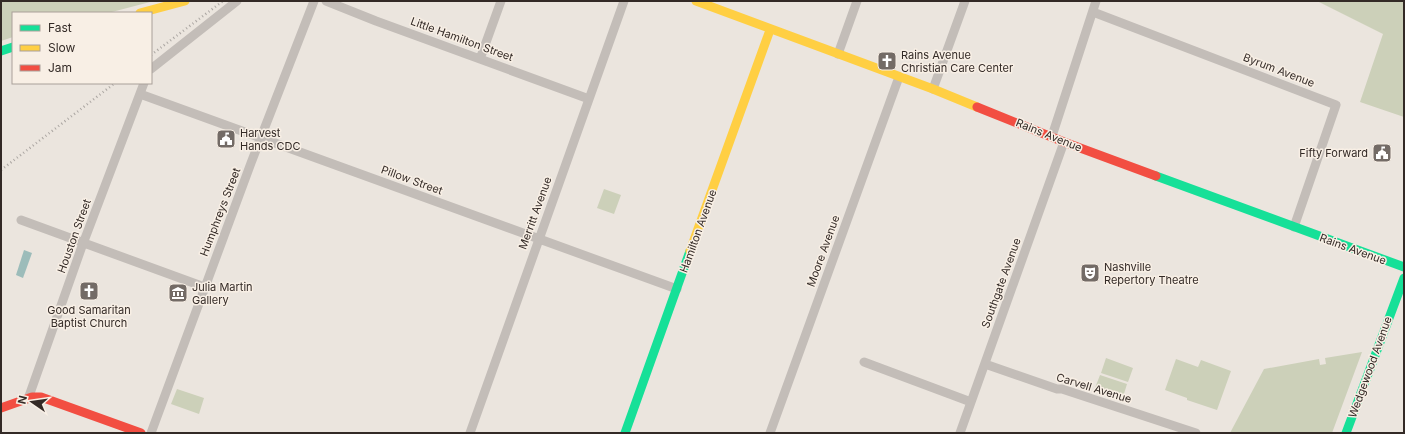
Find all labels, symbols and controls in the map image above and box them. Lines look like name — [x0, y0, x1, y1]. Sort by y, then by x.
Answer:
legend — [12, 12, 152, 84]
street label: Little Hamilton Street — [409, 14, 516, 64]
text: Fast — [48, 20, 72, 35]
text: Slow — [48, 40, 76, 55]
place label: Rains Avenue Christian Care Center — [901, 48, 1013, 75]
church icon: Rains Avenue Christian Care Center — [876, 50, 898, 72]
street label: Byrum Avenue — [1241, 50, 1317, 90]
text: Jam — [48, 60, 72, 75]
street label: Rains Avenue — [1014, 115, 1084, 155]
place label: Harvest Hands CDC — [240, 126, 301, 153]
public building icon: Harvest Hands CDC — [215, 128, 237, 150]
public building icon: Fifty Forward — [1371, 142, 1393, 164]
place label: Fifty Forward — [1299, 146, 1368, 160]
street label: Pillow Street — [379, 162, 445, 198]
street label: Humphreys Street — [197, 165, 243, 258]
street label: Merritt Avenue — [515, 175, 555, 251]
street label: Hamilton Avenue — [676, 187, 720, 275]
street label: Houston Street — [54, 197, 94, 275]
street label: Moore Avenue — [804, 213, 842, 289]
street label: Rains Avenue — [1318, 230, 1388, 268]
street label: Southgate Avenue — [978, 236, 1024, 330]
place label: Nashville Repertory Theatre — [1104, 260, 1199, 287]
theatre icon: Nashville Repertory Theatre — [1079, 262, 1101, 284]
church icon: Good Samaritan Baptist Church — [78, 280, 100, 302]
place label: Julia Martin Gallery — [192, 280, 253, 307]
museum icon: Julia Martin Gallery — [167, 282, 189, 304]
place label: Good Samaritan Baptist Church — [47, 303, 131, 330]
street label: Wedgewood Avenue — [1345, 314, 1395, 420]
street label: Carvell Avenue — [1055, 370, 1133, 406]
north arrow — [12, 382, 52, 422]
text: N — [14, 394, 30, 405]

